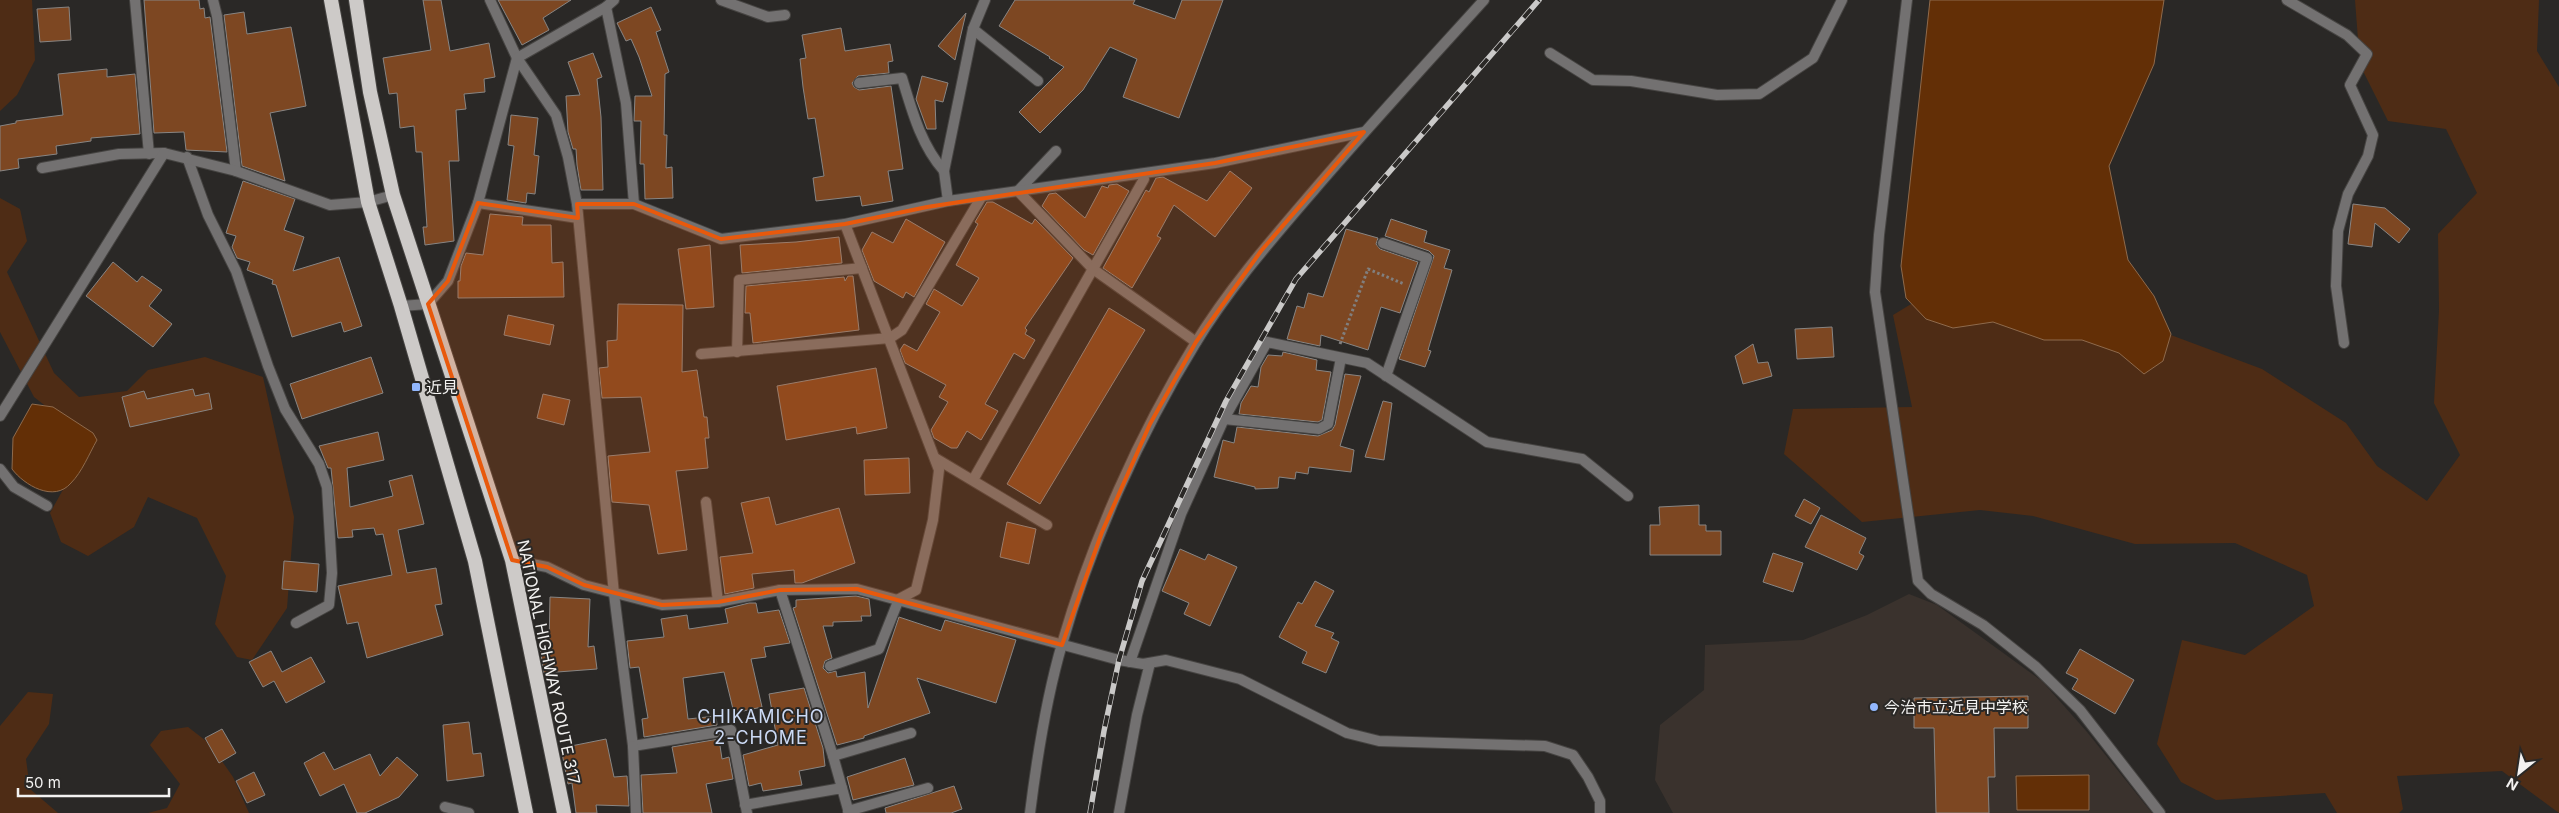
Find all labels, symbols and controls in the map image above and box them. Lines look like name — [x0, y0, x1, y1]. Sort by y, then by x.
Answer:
place label: 近見 — [426, 377, 458, 397]
marker: 近見 — [410, 381, 422, 393]
street label: NATIONAL HIGHWAY ROUTE 317 — [513, 538, 585, 786]
place label: 今治市立近見中学校 — [1884, 697, 2028, 717]
marker: 今治市立近見中学校 — [1868, 701, 1880, 713]
district label: CHIKAMICHO 2-CHOME — [697, 706, 825, 748]
north arrow — [2494, 748, 2544, 798]
scale bar — [18, 766, 169, 798]
text: 50 m — [25, 773, 61, 792]
text: N — [2503, 775, 2521, 795]

